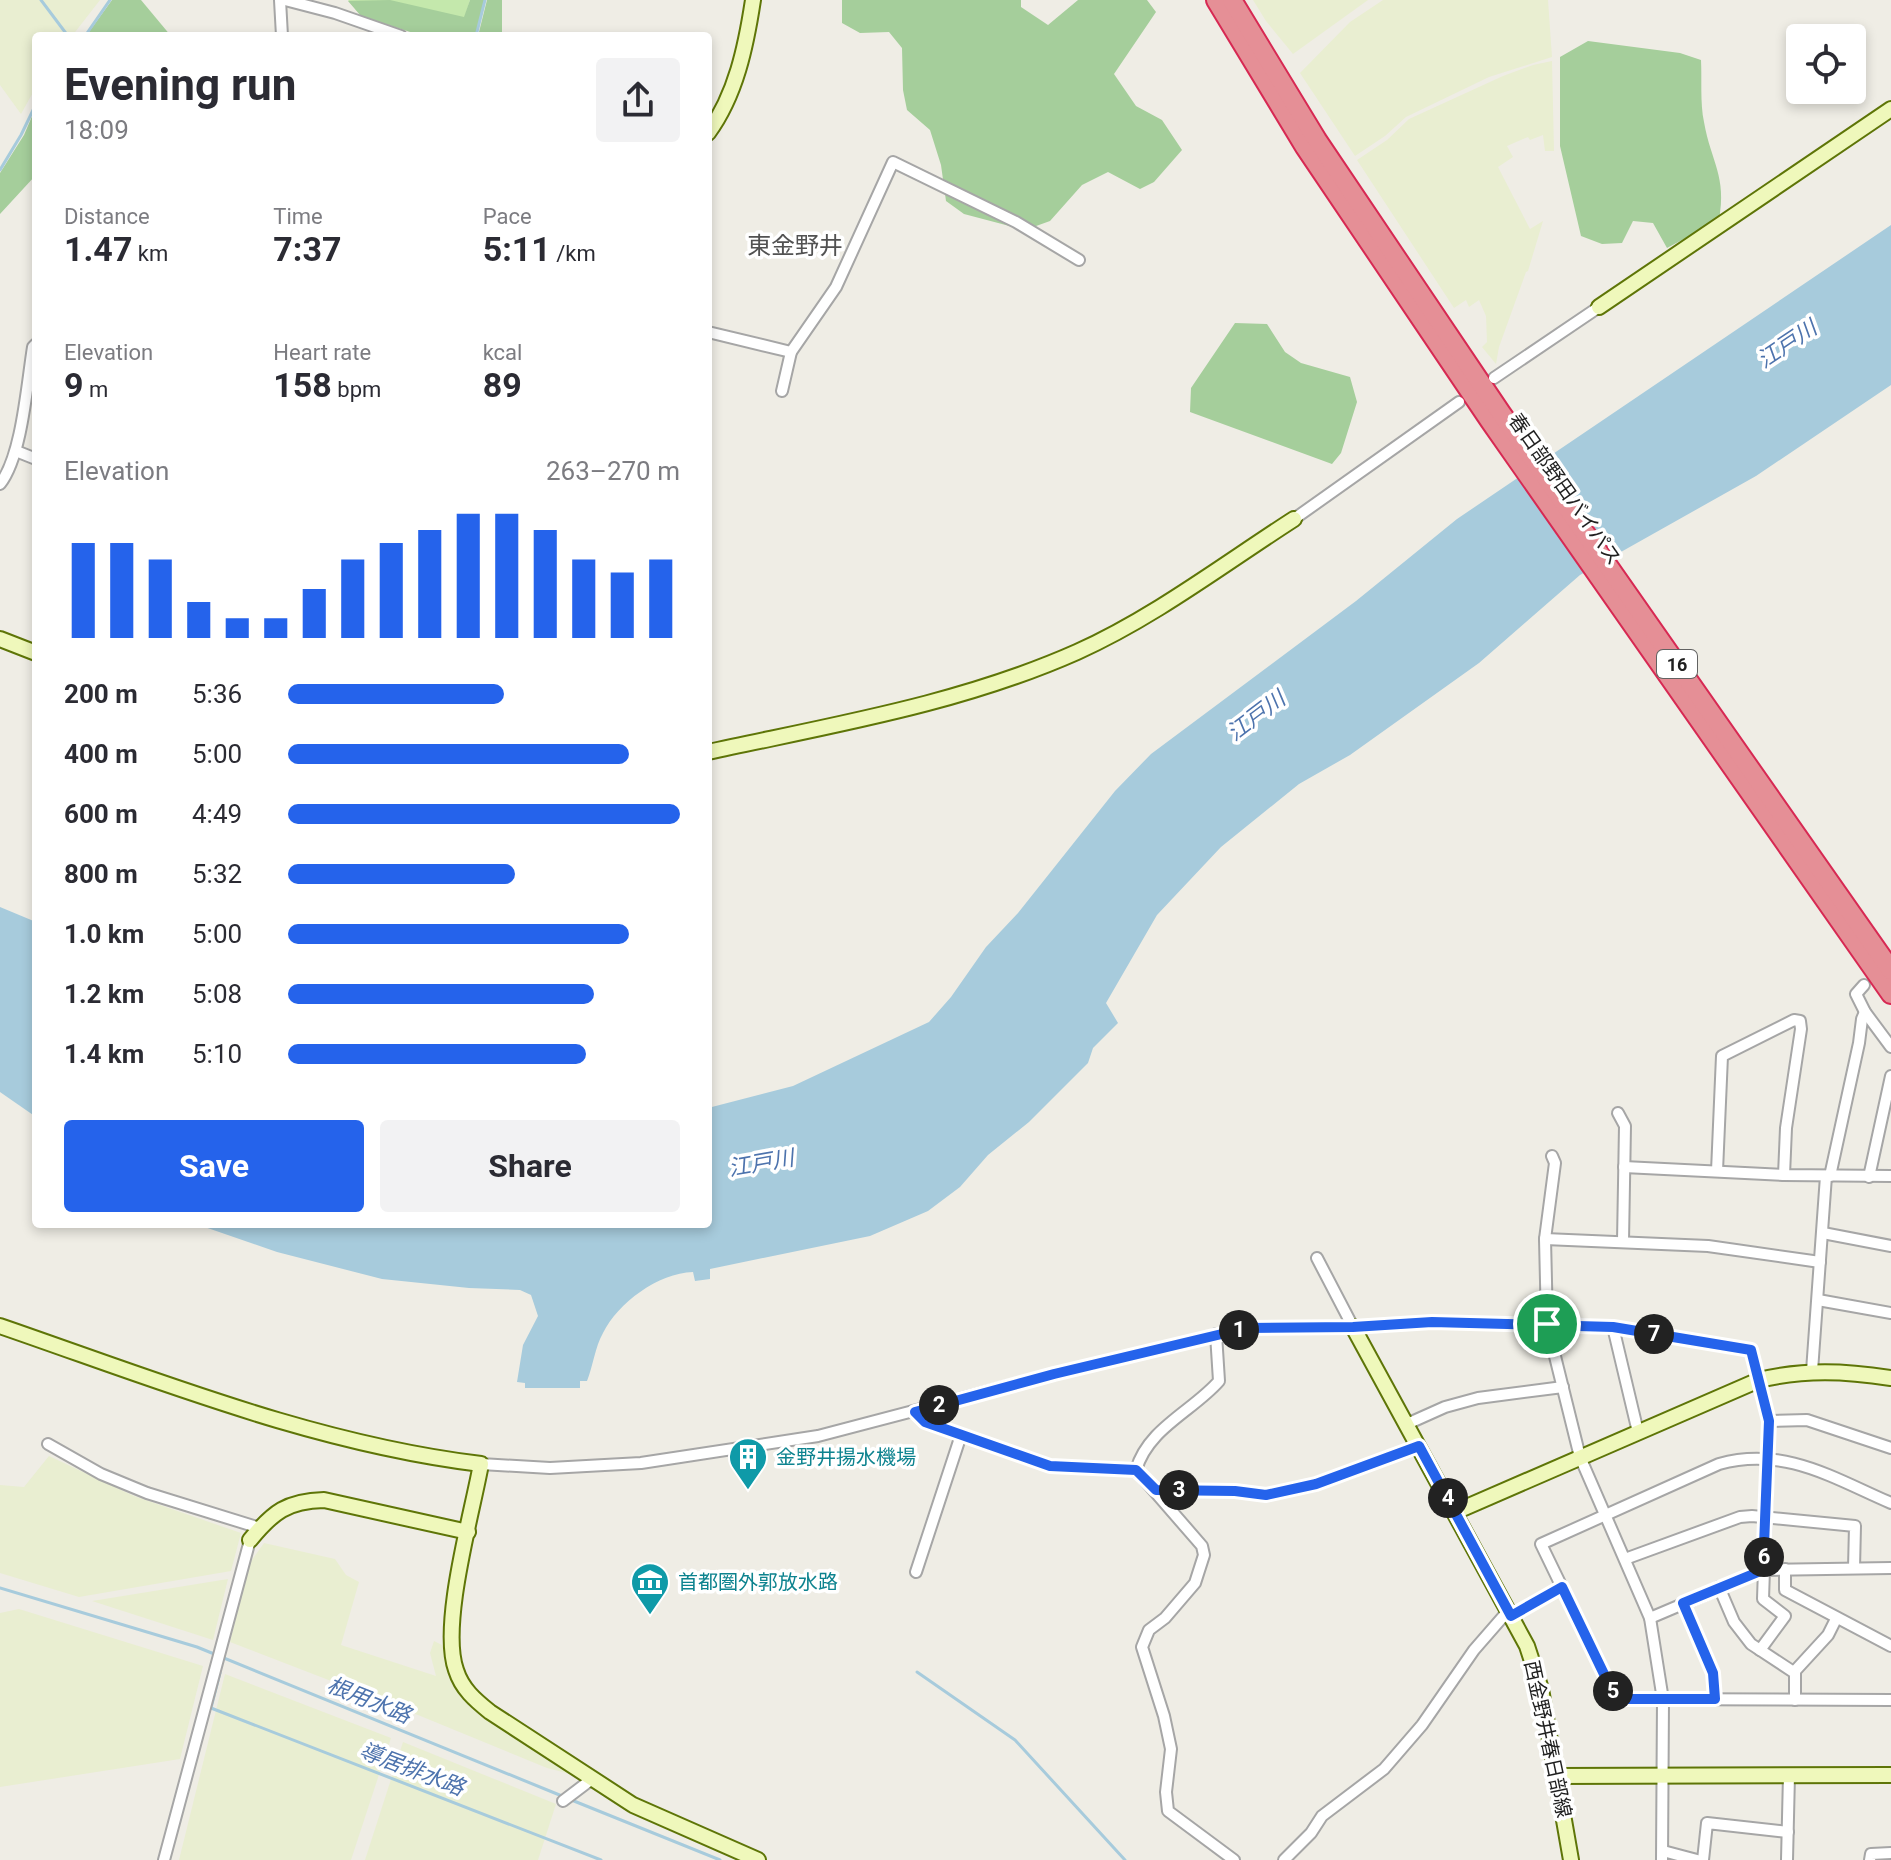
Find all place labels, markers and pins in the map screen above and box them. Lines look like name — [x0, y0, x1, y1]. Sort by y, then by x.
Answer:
pin — [1513, 1290, 1581, 1358]
pin: 1 — [1219, 1310, 1259, 1350]
pin: 7 — [1634, 1314, 1674, 1354]
pin: 2 — [919, 1385, 959, 1425]
building icon: 金野井揚水機場 — [727, 1436, 769, 1491]
place label: 金野井揚水機場 — [776, 1445, 916, 1469]
pin: 3 — [1159, 1470, 1199, 1510]
pin: 4 — [1428, 1478, 1468, 1518]
pin: 6 — [1744, 1537, 1784, 1577]
museum icon: 首都圏外郭放水路 — [629, 1561, 671, 1616]
place label: 首都圏外郭放水路 — [678, 1570, 838, 1594]
pin: 5 — [1593, 1671, 1633, 1711]

